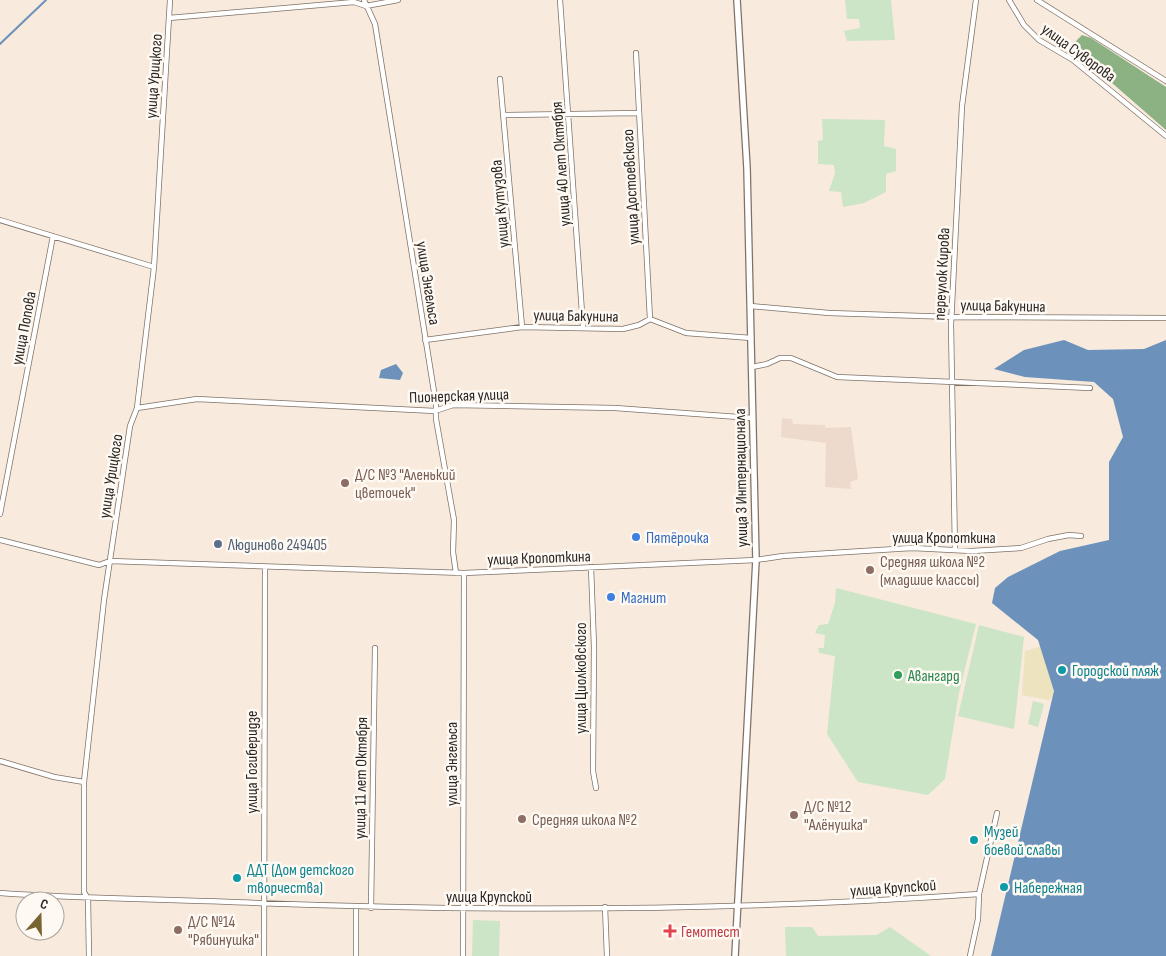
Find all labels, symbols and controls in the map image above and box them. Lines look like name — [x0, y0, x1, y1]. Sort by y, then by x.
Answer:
street label: улица Суворова — [1037, 20, 1119, 86]
street label: улица Урицкого — [142, 33, 167, 119]
street label: улица 40 лет Октября — [548, 101, 575, 227]
street label: улица Достоевского — [619, 129, 644, 245]
street label: улица Кутузова — [487, 159, 514, 249]
street label: переулок Кирова — [931, 227, 954, 321]
street label: улица Энгельса — [412, 240, 443, 326]
street label: улица Попова — [8, 290, 41, 367]
street label: улица Бакунина — [960, 296, 1046, 317]
street label: улица Бакунина — [533, 306, 619, 327]
street label: Пионерская улица — [409, 385, 509, 408]
street label: улица 3 Интернационала — [731, 408, 752, 548]
street label: улица Урицкого — [95, 433, 128, 520]
place label: Д/С №3 "Аленький цветочек" — [355, 466, 455, 503]
marker: Д/С №3 "Аленький цветочек" — [339, 477, 351, 489]
place label: Пятёрочка — [646, 529, 709, 548]
street label: улица Кропоткина — [892, 529, 996, 548]
marker: Пятёрочка — [630, 531, 642, 543]
place label: Людиново 249405 — [227, 536, 327, 555]
marker: Людиново 249405 — [212, 538, 224, 550]
street label: улица Кропоткина — [487, 547, 591, 570]
place label: Средняя школа №2 (младшие классы) — [880, 553, 985, 590]
marker: Средняя школа №2 (младшие классы) — [864, 564, 876, 576]
place label: Магнит — [621, 589, 666, 608]
marker: Магнит — [605, 591, 617, 603]
street label: улица Циолковского — [572, 622, 591, 734]
place label: Городской пляж — [1072, 662, 1159, 681]
marker: Городской пляж — [1056, 664, 1068, 676]
place label: Авангард — [907, 667, 960, 686]
marker: Авангард — [892, 669, 904, 681]
street label: улица Гогиберидзе — [243, 711, 262, 813]
street label: улица 11 лет Октября — [351, 717, 372, 839]
street label: улица Энгельса — [443, 722, 462, 806]
place label: Д/С №12 "Алёнушка" — [804, 798, 868, 835]
marker: Д/С №12 "Алёнушка" — [788, 809, 800, 821]
place label: Средняя школа №2 — [532, 811, 637, 830]
marker: Средняя школа №2 — [516, 813, 528, 825]
place label: Музей боевой славы — [984, 823, 1060, 860]
marker: Музей боевой славы — [968, 834, 980, 846]
place label: ДДТ (Дом детского творчества) — [247, 861, 354, 898]
marker: ДДТ (Дом детского творчества) — [231, 872, 243, 884]
street label: улица Крупской — [850, 876, 937, 901]
place label: Набережная — [1014, 879, 1082, 898]
marker: Набережная — [998, 881, 1010, 893]
street label: улица Крупской — [446, 888, 532, 907]
north arrow — [15, 891, 65, 941]
text: С — [38, 895, 51, 913]
place label: Д/С №14 "Рябинушка" — [188, 913, 259, 950]
place label: Гемотест — [681, 923, 740, 942]
marker: Д/С №14 "Рябинушка" — [172, 924, 184, 936]
marker: Гемотест — [663, 924, 677, 938]

